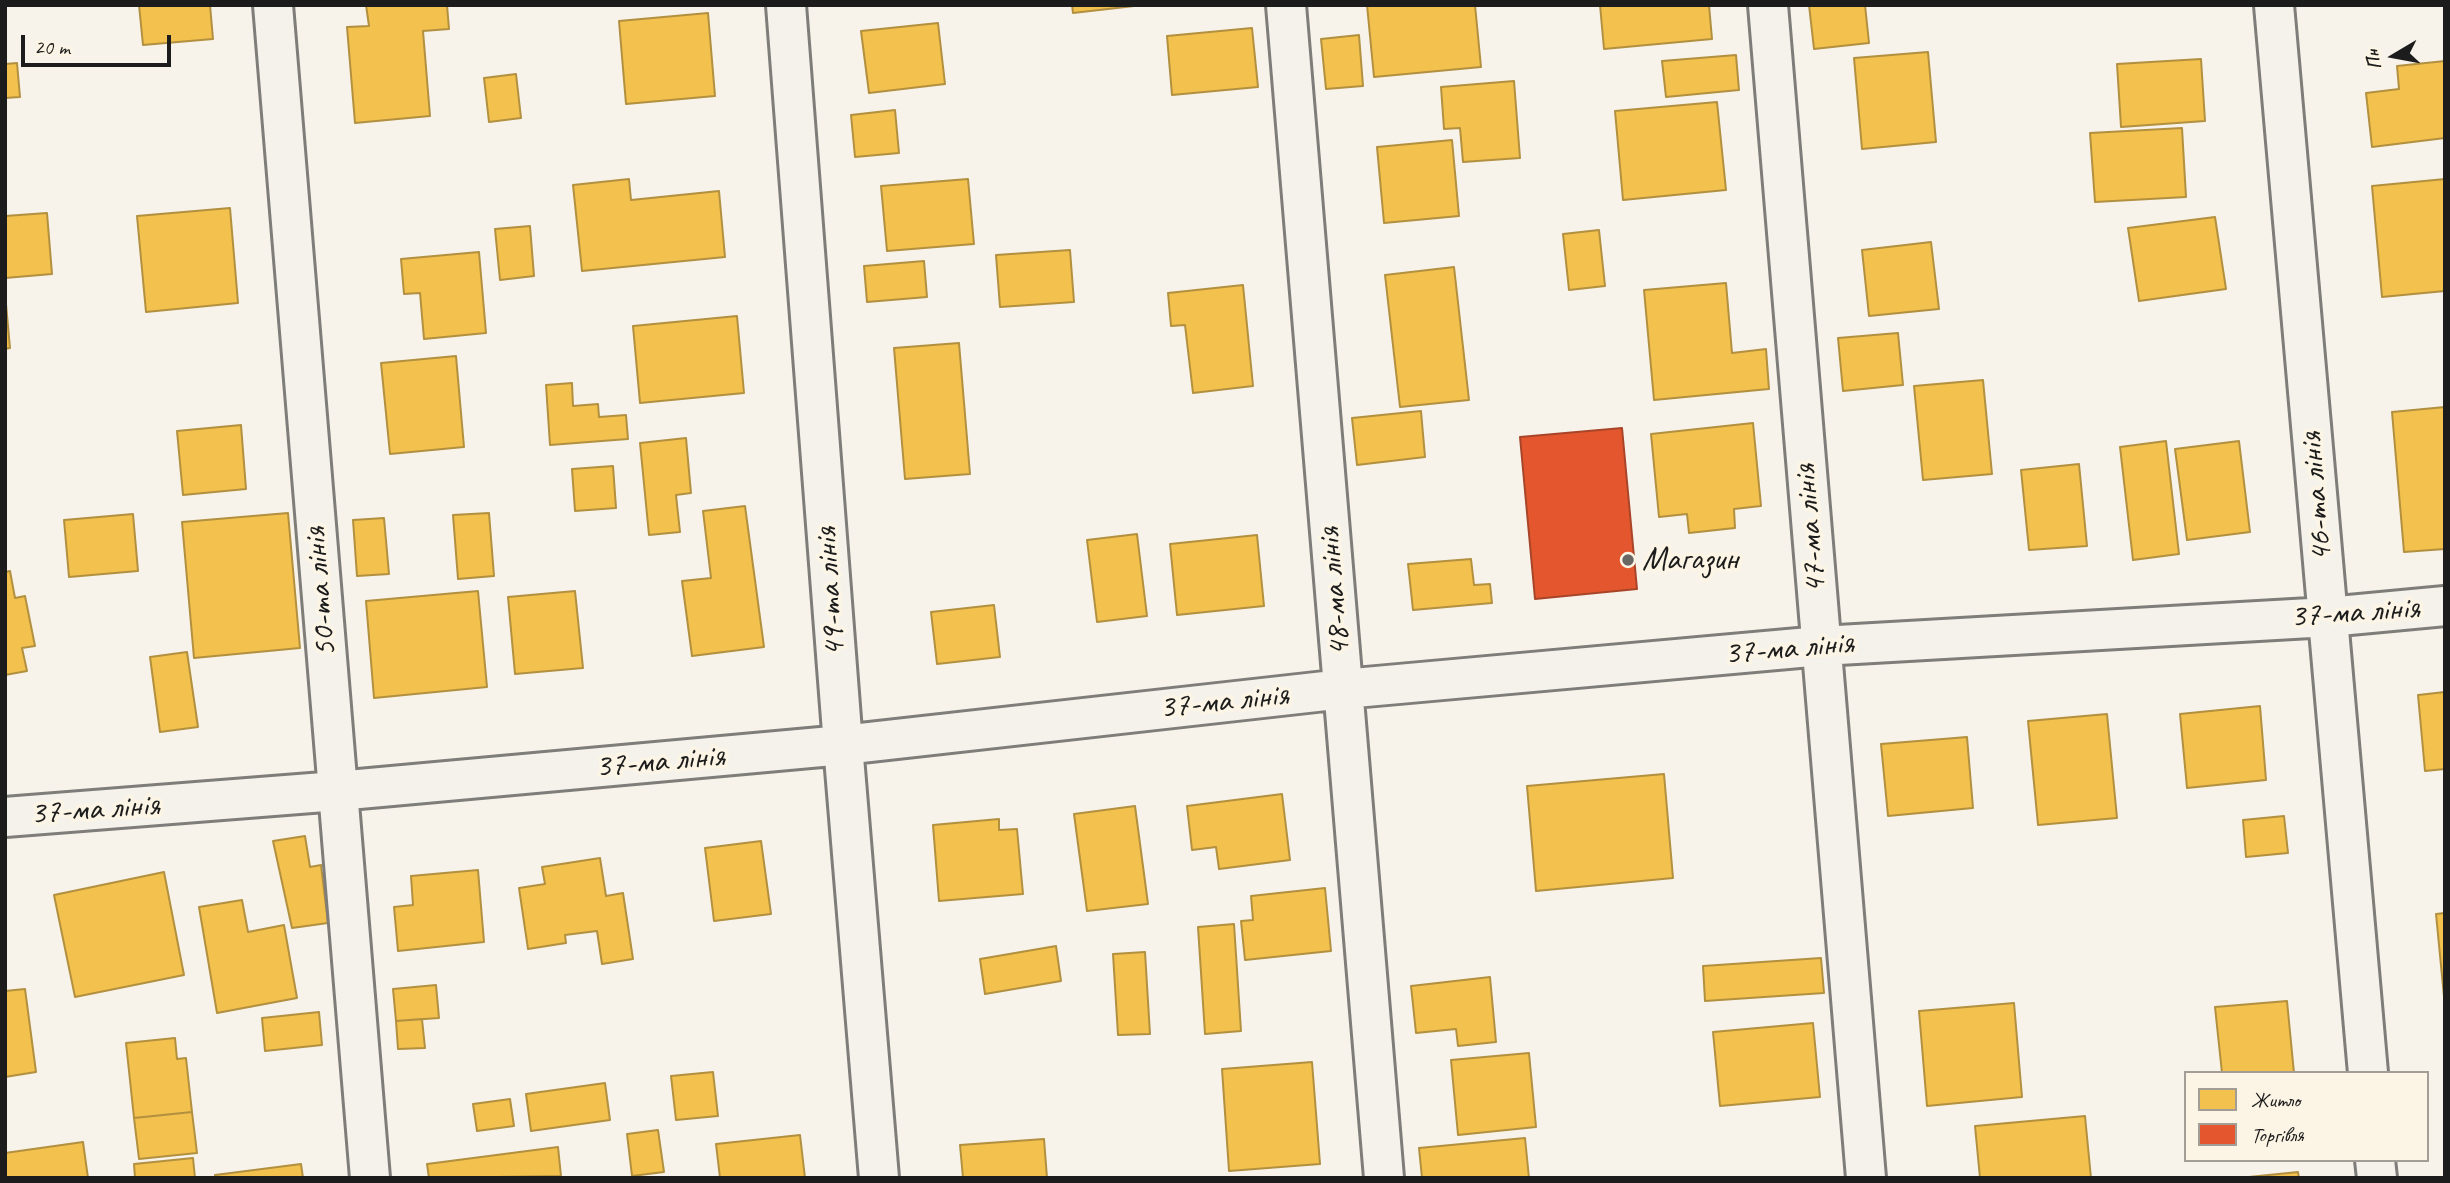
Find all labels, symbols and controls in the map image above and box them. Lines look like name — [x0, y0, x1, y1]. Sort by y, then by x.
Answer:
scale bar — [24, 21, 175, 65]
north arrow — [2359, 21, 2429, 91]
text: 20 m — [34, 34, 70, 60]
text: Пн — [2360, 48, 2387, 72]
street label: 46-та лінія — [2292, 430, 2342, 564]
street label: 47-ма лінія — [1786, 463, 1836, 595]
street label: 50-та лінія — [296, 525, 346, 659]
street label: 49-та лінія — [807, 526, 855, 658]
street label: 48-ма лінія — [1310, 526, 1360, 658]
place label: Магазин — [1642, 540, 1738, 580]
marker: Магазин — [1620, 552, 1636, 568]
street label: 37-ма лінія — [2289, 589, 2421, 637]
street label: 37-ма лінія — [1723, 624, 1855, 674]
street label: 37-ма лінія — [1157, 676, 1291, 728]
street label: 37-ма лінія — [594, 737, 726, 787]
street label: 37-ма лінія — [29, 786, 161, 834]
legend — [2184, 1071, 2429, 1162]
text: Житло — [2251, 1087, 2300, 1113]
text: Торгівля — [2251, 1122, 2304, 1148]

